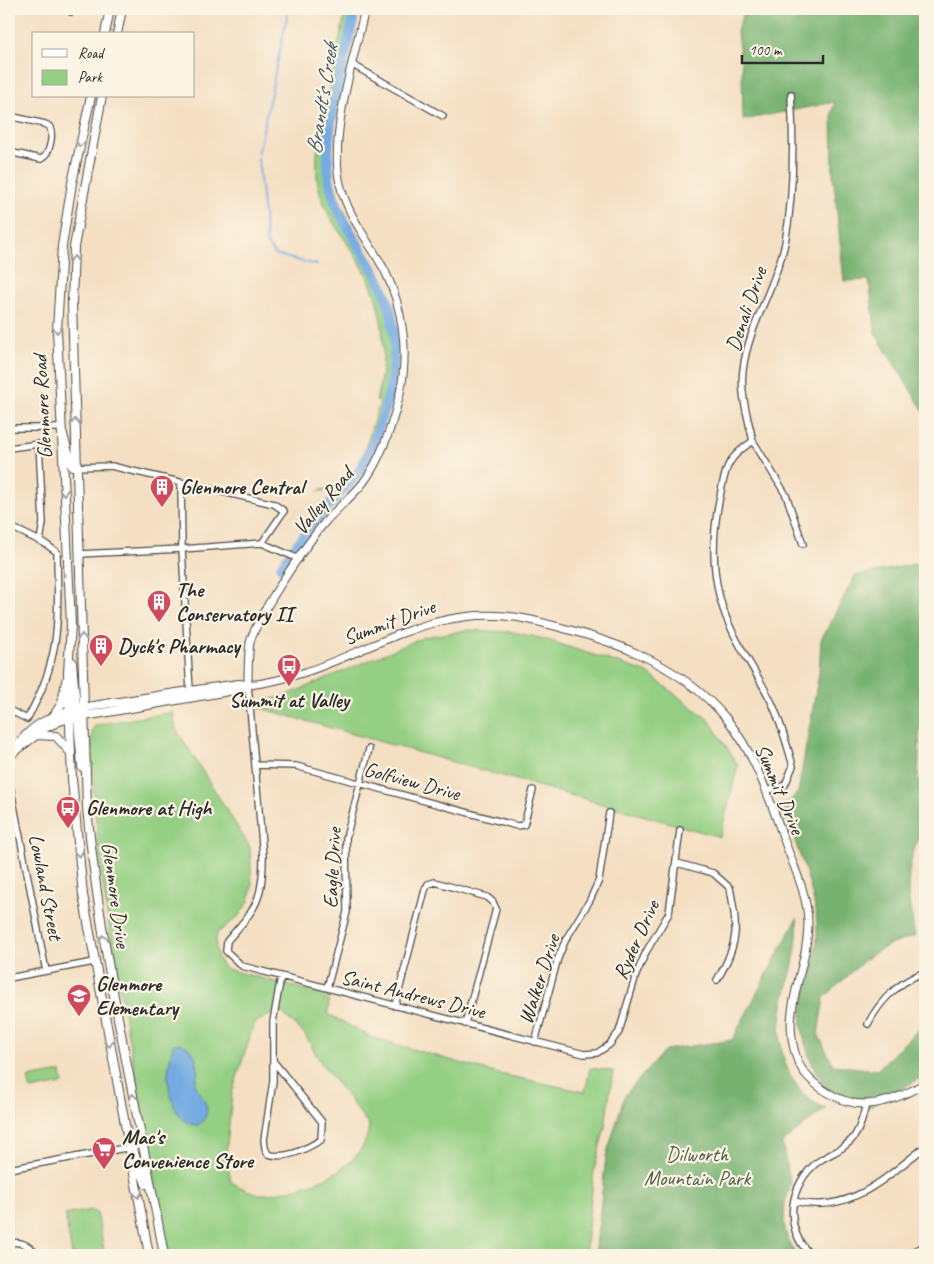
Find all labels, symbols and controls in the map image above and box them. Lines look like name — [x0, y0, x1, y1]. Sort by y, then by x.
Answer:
legend — [32, 32, 195, 98]
scale bar — [742, 32, 823, 64]
water label: Brandt's Creek — [299, 38, 345, 156]
text: 100 m — [749, 41, 783, 60]
text: Road — [78, 44, 105, 63]
text: Park — [78, 68, 103, 87]
one-way arrow — [75, 139, 86, 148]
one-way arrow — [68, 255, 79, 263]
street label: Denali Drive — [720, 262, 773, 354]
one-way arrow — [52, 326, 62, 334]
street label: Glenmore Road — [26, 351, 58, 460]
one-way arrow — [70, 418, 80, 426]
street label: Valley Road — [287, 459, 361, 540]
building icon: Glenmore Central — [149, 474, 175, 508]
place label: Glenmore Central — [180, 474, 308, 500]
one-way arrow — [58, 488, 69, 496]
place label: The Conservatory II — [176, 577, 297, 627]
building icon: The Conservatory II — [146, 589, 172, 623]
street label: Summit Drive — [340, 593, 440, 651]
one-way arrow — [77, 632, 87, 640]
building icon: Dyck's Pharmacy — [88, 633, 114, 667]
place label: Dyck's Pharmacy — [118, 633, 243, 659]
bus stop icon: Summit at Valley — [276, 653, 302, 687]
place label: Summit at Valley — [229, 687, 351, 713]
street label: Summit Drive — [749, 740, 812, 840]
street label: Golfview Drive — [361, 756, 464, 807]
bus stop icon: Glenmore at High — [55, 795, 81, 829]
place label: Glenmore at High — [86, 795, 212, 821]
street label: Eagle Drive — [317, 825, 347, 909]
street label: Lowland Street — [23, 832, 69, 944]
street label: Glenmore Drive — [96, 841, 136, 951]
one-way arrow — [73, 850, 84, 858]
street label: Ryder Drive — [607, 895, 665, 984]
street label: Walker Drive — [512, 929, 566, 1027]
one-way arrow — [99, 933, 109, 942]
street label: Saint Andrews Drive — [338, 964, 489, 1025]
place label: Glenmore Elementary — [96, 971, 181, 1021]
school or university icon: Glenmore Elementary — [66, 983, 92, 1017]
one-way arrow — [104, 1040, 114, 1048]
one-way arrow — [128, 1093, 138, 1102]
place label: Mac's Convenience Store — [122, 1124, 255, 1174]
supermarket icon: Mac's Convenience Store — [91, 1136, 117, 1170]
park label: Dilworth Mountain Park — [644, 1141, 751, 1191]
one-way arrow — [133, 1191, 143, 1200]

